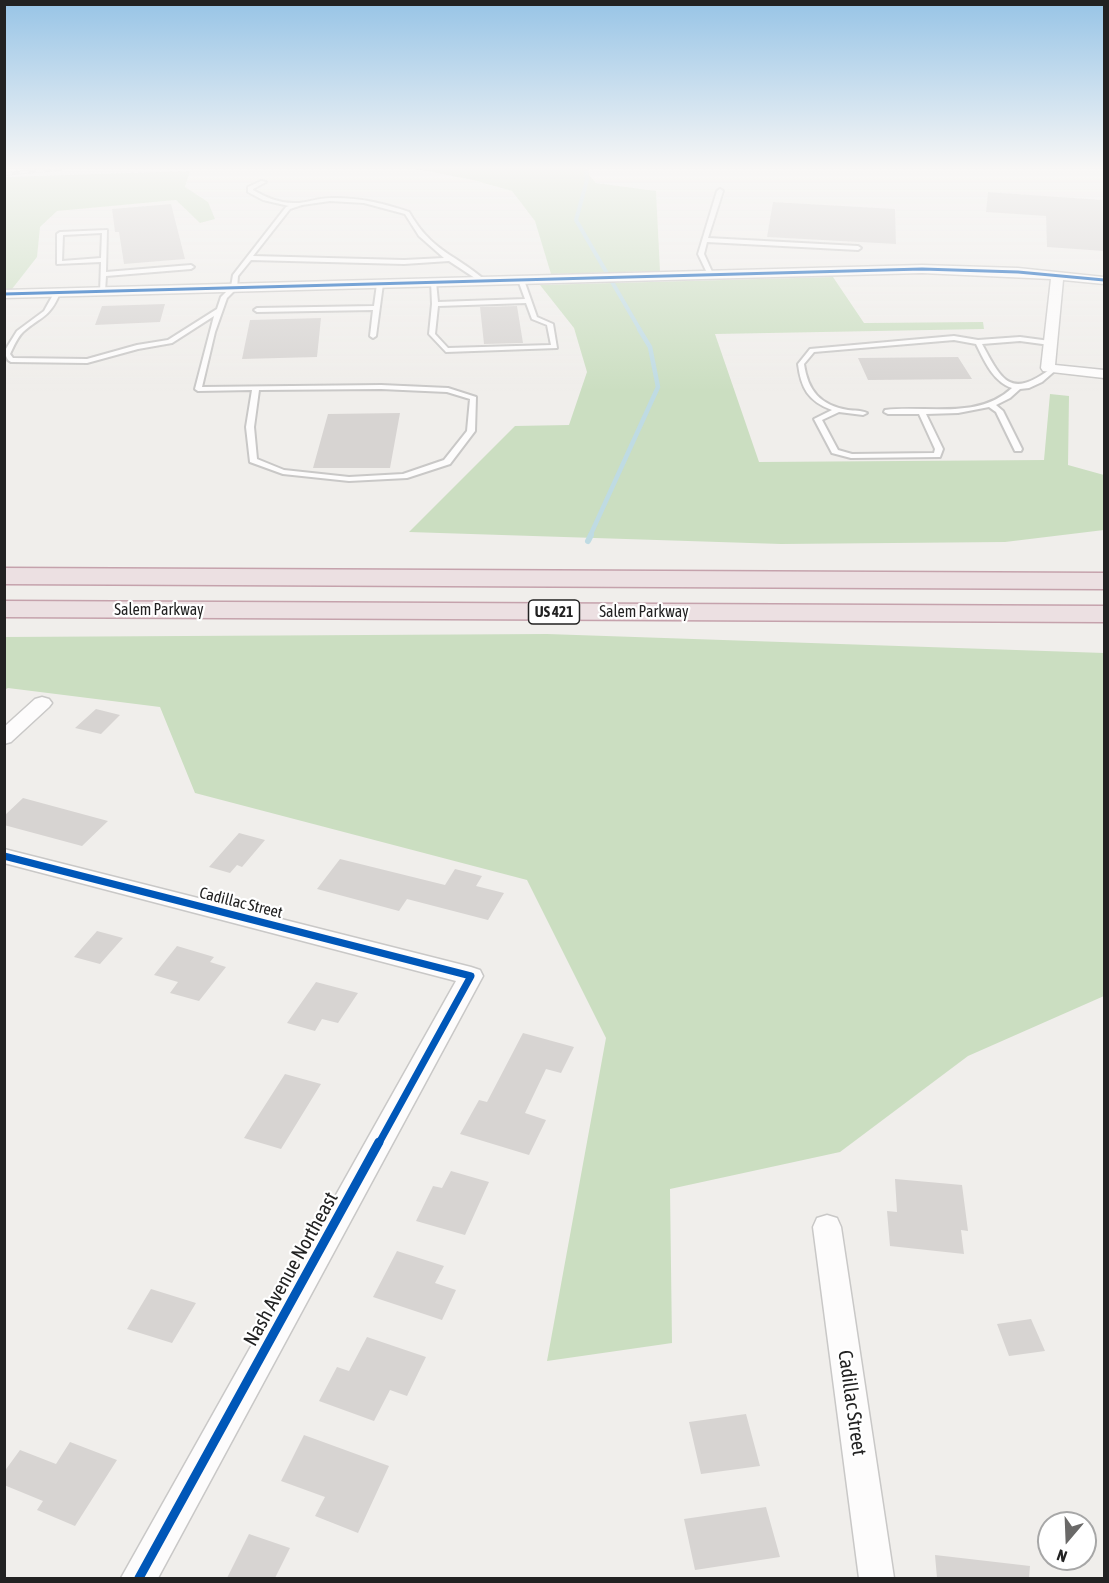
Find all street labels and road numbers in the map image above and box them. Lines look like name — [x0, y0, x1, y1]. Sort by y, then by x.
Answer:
street label: Salem Parkway — [114, 600, 204, 620]
road number: US 421 — [528, 600, 580, 624]
street label: Salem Parkway — [599, 602, 689, 622]
street label: Cadillac Street — [197, 883, 285, 923]
street label: Nash Avenue Northeast — [239, 1188, 343, 1350]
street label: Cadillac Street — [833, 1349, 871, 1457]

